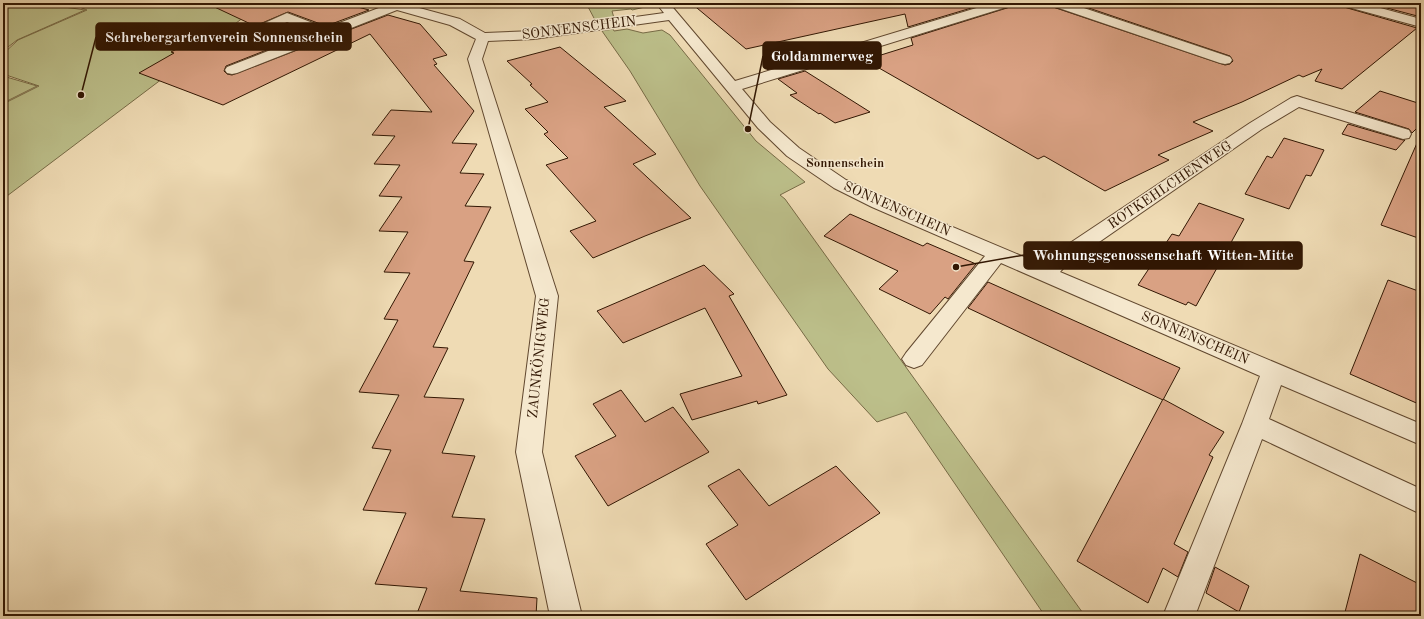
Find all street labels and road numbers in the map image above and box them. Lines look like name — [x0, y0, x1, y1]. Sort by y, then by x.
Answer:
street label: SONNENSCHEIN — [521, 14, 637, 42]
street label: ROTKEHLCHENWEG — [1106, 138, 1234, 232]
street label: SONNENSCHEIN — [841, 179, 953, 239]
street label: ZAUNKÖNIGWEG — [523, 297, 552, 419]
street label: SONNENSCHEIN — [1139, 309, 1251, 367]

